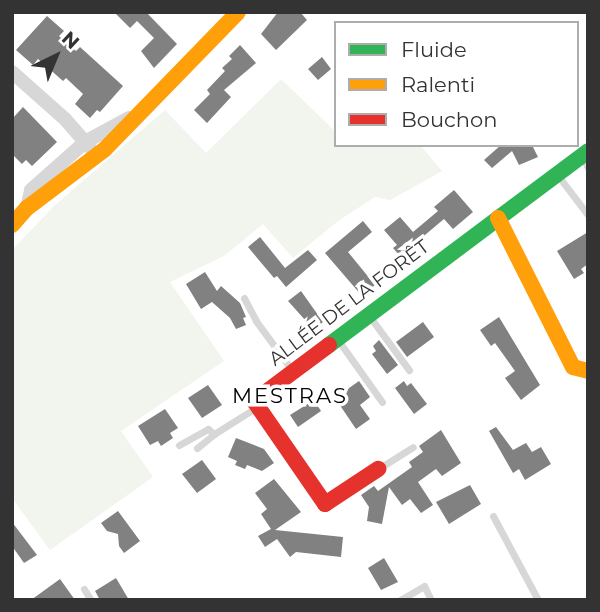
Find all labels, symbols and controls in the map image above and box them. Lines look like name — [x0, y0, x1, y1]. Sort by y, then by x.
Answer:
north arrow — [21, 21, 91, 91]
legend — [334, 21, 579, 147]
text: N — [57, 27, 84, 54]
text: Fluide — [401, 37, 467, 62]
text: Ralenti — [401, 72, 475, 97]
text: Bouchon — [401, 107, 497, 132]
street label: ALLÉE DE LA FORÊT — [264, 235, 434, 371]
district label: MESTRAS — [233, 383, 347, 409]

